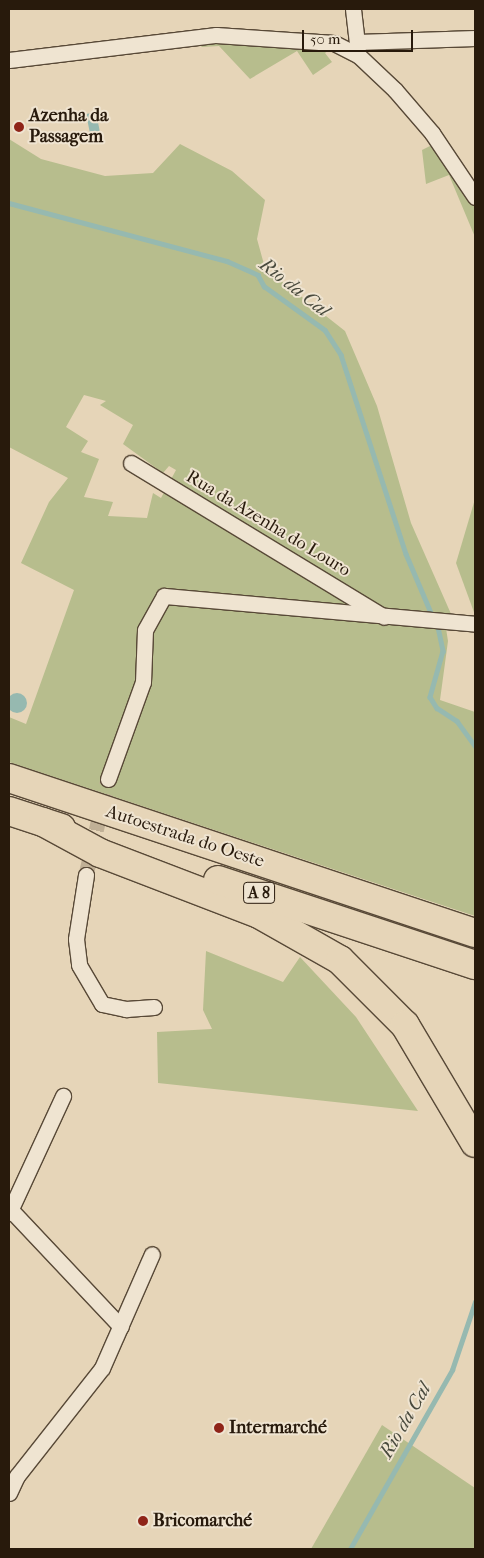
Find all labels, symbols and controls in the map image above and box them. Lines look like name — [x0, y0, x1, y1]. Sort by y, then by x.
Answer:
scale bar — [304, 20, 415, 52]
text: 50 m — [310, 30, 340, 48]
place label: Azenha da Passagem — [29, 106, 108, 148]
marker: Azenha da Passagem — [13, 121, 25, 133]
water label: Rio da Cal — [255, 254, 333, 322]
street label: Rua da Azenha do Louro — [182, 466, 354, 582]
street label: Autoestrada do Oeste — [103, 801, 267, 873]
road number: A 8 — [243, 880, 275, 906]
water label: Rio da Cal — [376, 1380, 436, 1462]
place label: Intermarché — [229, 1417, 327, 1439]
marker: Intermarché — [213, 1422, 225, 1434]
place label: Bricomarché — [153, 1510, 252, 1532]
marker: Bricomarché — [137, 1515, 149, 1527]

